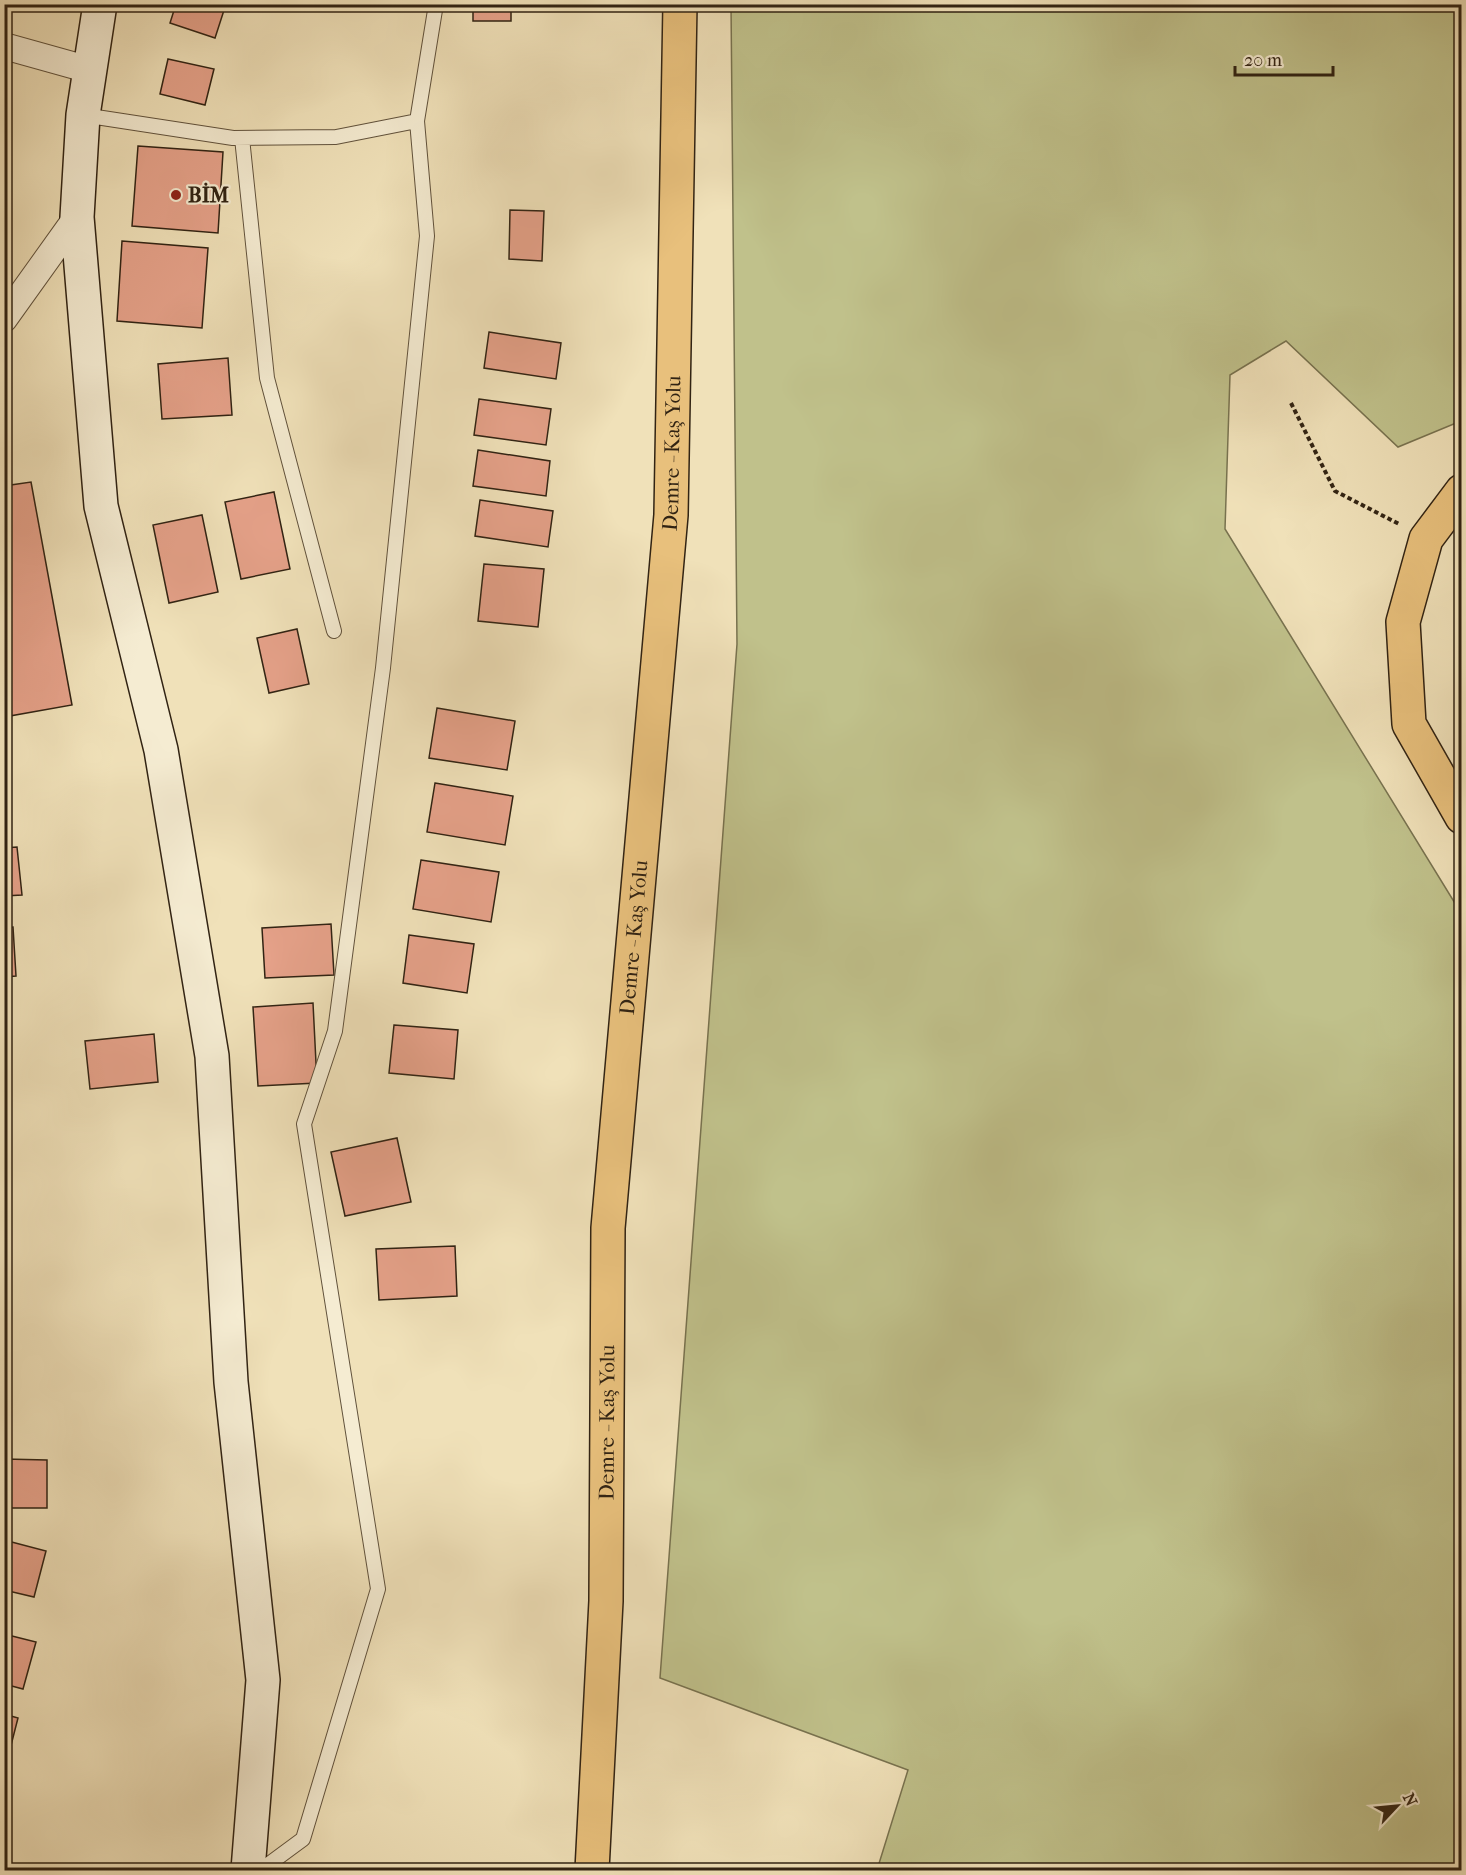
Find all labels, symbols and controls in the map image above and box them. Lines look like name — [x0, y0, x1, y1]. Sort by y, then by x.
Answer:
scale bar — [1235, 39, 1332, 77]
text: 20 m — [1244, 50, 1282, 71]
place label: BİM — [188, 182, 229, 207]
marker: BİM — [169, 188, 183, 202]
street label: Demre - Kaş Yolu — [658, 375, 685, 532]
street label: Demre - Kaş Yolu — [615, 859, 652, 1016]
street label: Demre - Kaş Yolu — [595, 1344, 619, 1500]
north arrow — [1367, 1776, 1427, 1836]
text: N — [1399, 1790, 1422, 1810]

